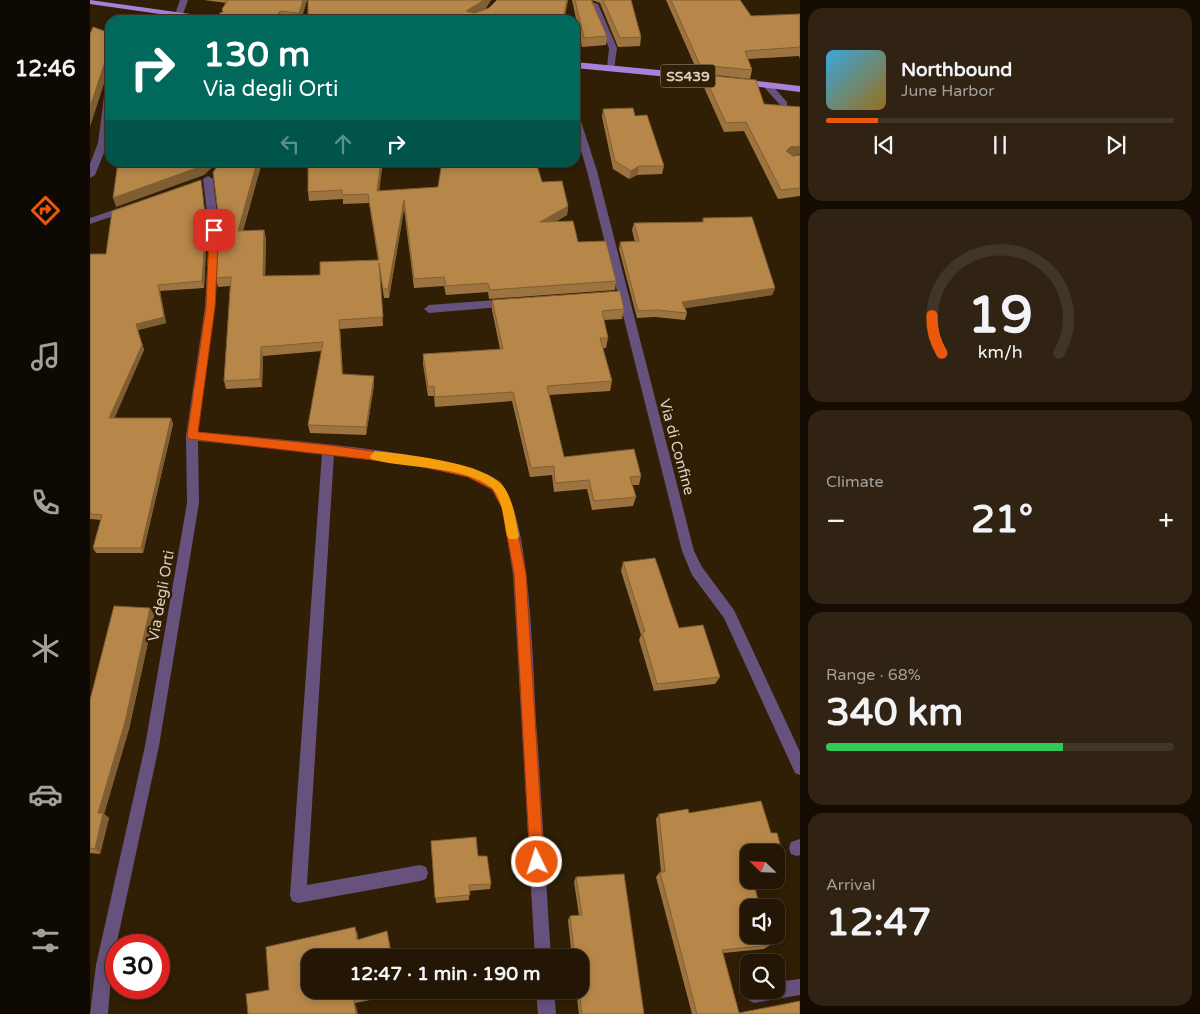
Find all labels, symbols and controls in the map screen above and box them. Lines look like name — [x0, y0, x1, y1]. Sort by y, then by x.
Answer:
text: 130 m — [203, 34, 310, 76]
icon: right — [120, 35, 185, 100]
text: 12:46 — [15, 56, 75, 82]
text: Northbound — [901, 59, 1012, 81]
road number: SS439 — [660, 64, 716, 88]
text: Via degli Orti — [203, 76, 338, 102]
text: June Harbor — [901, 81, 994, 101]
icon: left — [276, 130, 304, 158]
icon: ahead — [329, 130, 357, 158]
icon: right — [382, 130, 410, 158]
icon: previous — [870, 131, 898, 159]
icon: pause — [986, 131, 1014, 159]
icon: next — [1102, 131, 1130, 159]
icon: directions — [28, 193, 63, 228]
pin — [193, 209, 235, 251]
icon: arrive — [200, 216, 228, 244]
text: 19 — [967, 284, 1033, 347]
icon: music — [28, 339, 63, 374]
text: km/h — [978, 342, 1022, 363]
street label: Via di Confine — [656, 397, 698, 497]
text: Climate — [826, 472, 884, 492]
icon: phone — [28, 485, 63, 520]
text: 21° — [971, 497, 1033, 543]
text: − — [826, 504, 846, 538]
text: + — [1158, 504, 1174, 538]
street label: Via degli Orti — [144, 549, 178, 643]
icon: climate — [28, 631, 63, 666]
text: Range · 68% — [826, 665, 921, 685]
text: 340 km — [826, 690, 963, 736]
icon: car — [28, 777, 63, 812]
position arrow — [510, 835, 562, 887]
north arrow — [740, 844, 785, 889]
map controls — [740, 844, 785, 999]
text: Arrival — [826, 875, 875, 895]
button: sound — [740, 899, 785, 944]
text: 12:47 — [826, 900, 931, 946]
icon: filters — [28, 923, 63, 958]
speed limit sign: 30 — [105, 934, 170, 999]
button: search — [740, 954, 785, 999]
text: 12:47 · 1 min · 190 m — [349, 963, 541, 985]

